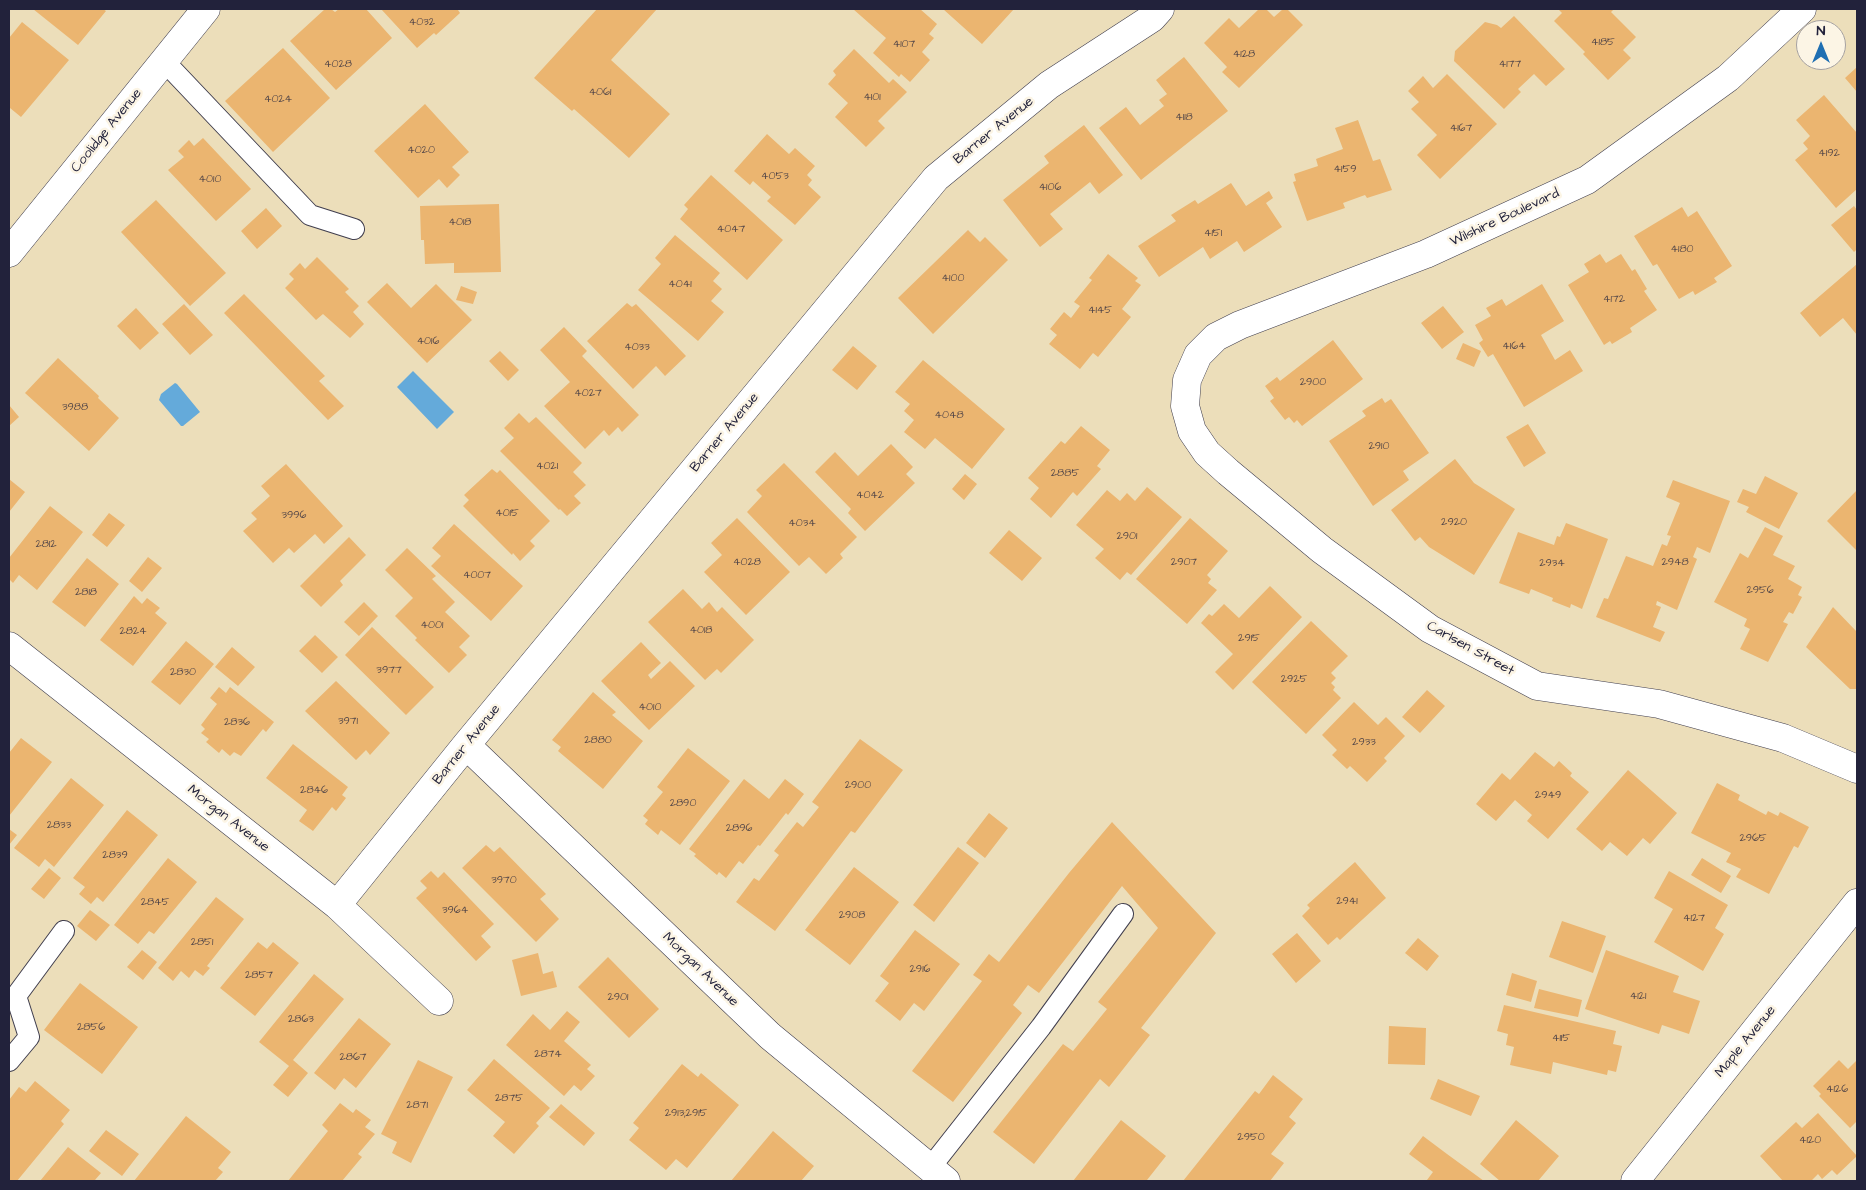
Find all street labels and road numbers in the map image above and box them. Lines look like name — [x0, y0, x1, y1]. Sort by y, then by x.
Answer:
street label: Coolidge Avenue — [68, 86, 146, 176]
street label: Barner Avenue — [951, 94, 1037, 168]
street label: Wilshire Boulevard — [1448, 185, 1562, 251]
street label: Barner Avenue — [687, 390, 763, 476]
street label: Carlsen Street — [1423, 618, 1517, 680]
street label: Barner Avenue — [430, 702, 504, 788]
street label: Morgan Avenue — [184, 782, 272, 856]
street label: Morgan Avenue — [658, 929, 742, 1011]
street label: Maple Avenue — [1712, 1003, 1780, 1081]

